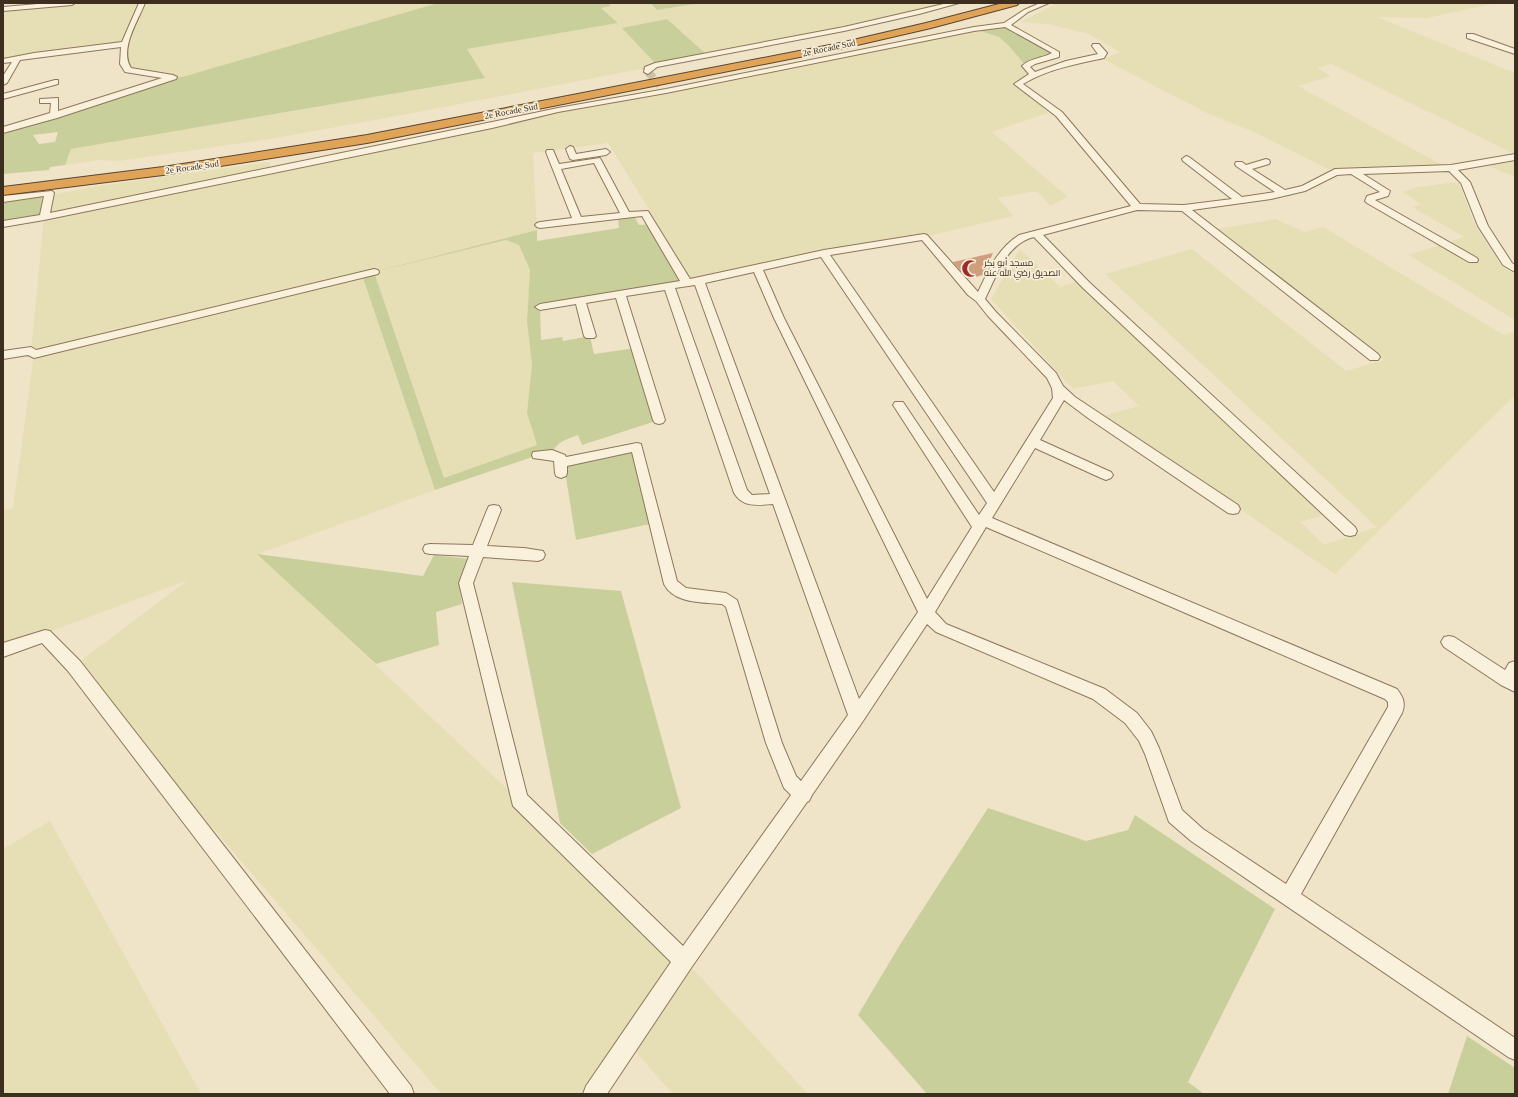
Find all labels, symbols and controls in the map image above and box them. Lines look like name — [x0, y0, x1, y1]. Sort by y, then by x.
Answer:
street label: 2e Rocade Sud — [802, 37, 857, 59]
street label: 2e Rocade Sud — [484, 101, 539, 121]
street label: 2e Rocade Sud — [165, 158, 220, 176]
place label: مسجد أبو بكر الصديق رضي الله عنه — [983, 257, 1060, 280]
mosque icon: مسجد أبو بكر الصديق رضي الله عنه — [961, 258, 981, 278]

